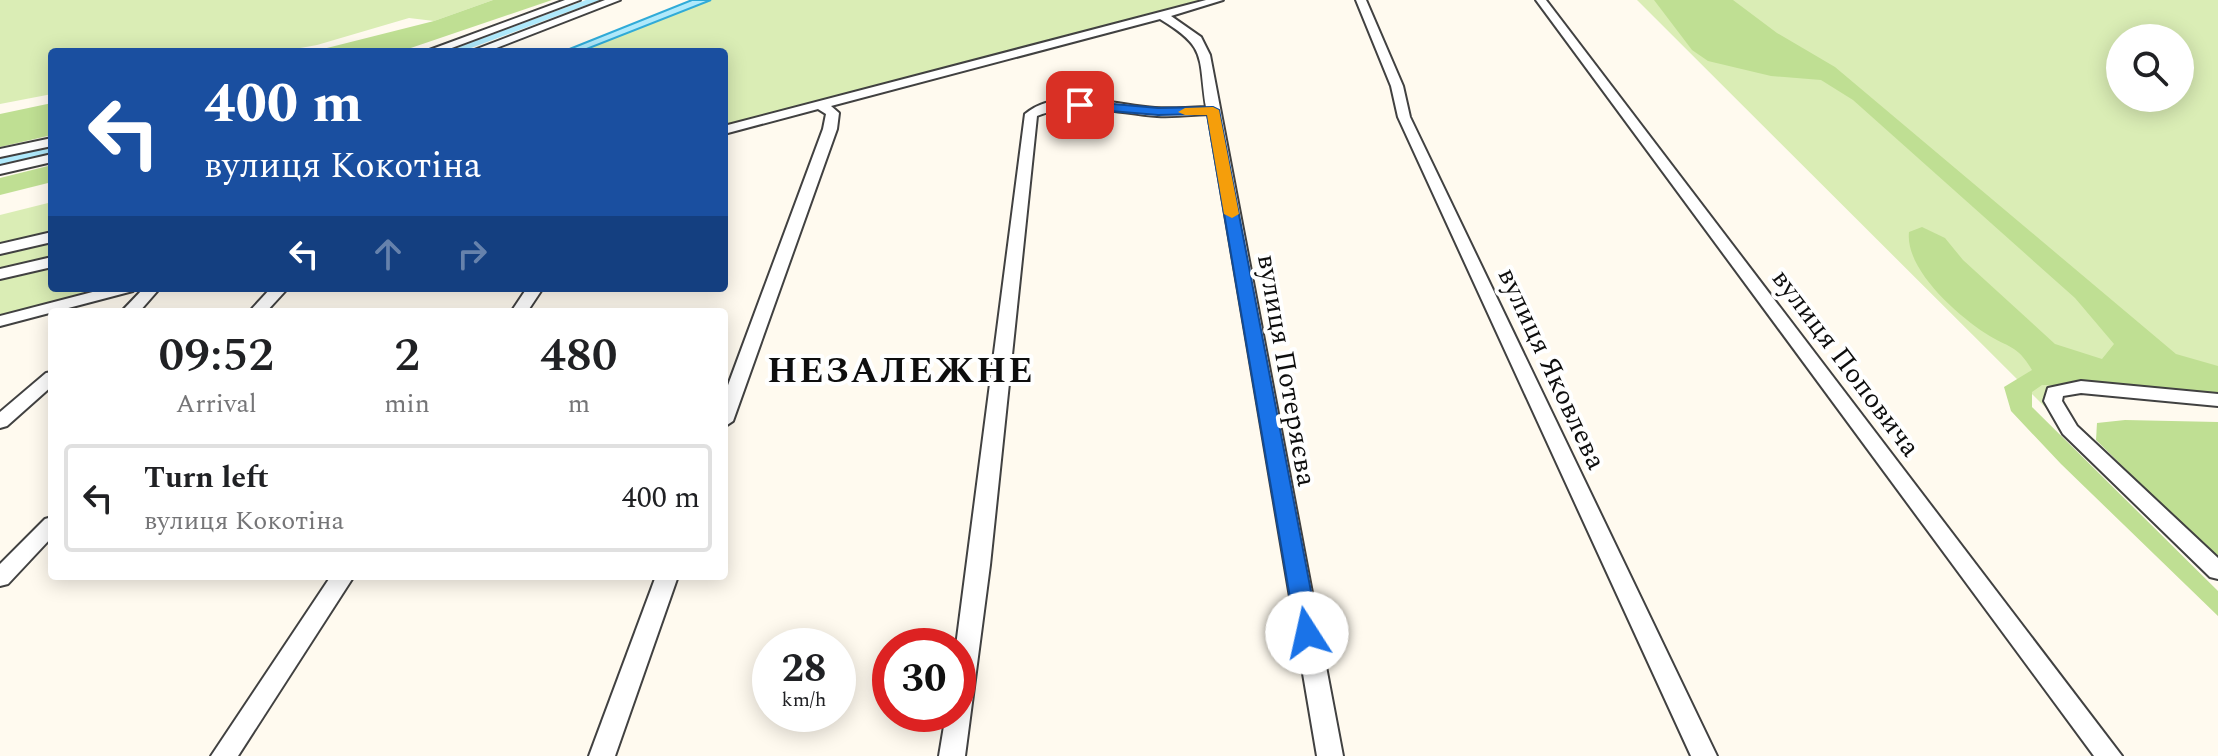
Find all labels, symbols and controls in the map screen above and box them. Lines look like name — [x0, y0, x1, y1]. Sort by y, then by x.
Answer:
map controls — [2106, 24, 2194, 112]
button: search — [2106, 24, 2194, 112]
text: 400 m — [204, 62, 363, 147]
pin — [1046, 71, 1114, 139]
icon: left — [72, 80, 176, 184]
icon: arrive — [1058, 83, 1102, 127]
text: вулиця Кокотіна — [204, 139, 481, 194]
icon: left — [282, 232, 326, 276]
icon: ahead — [366, 232, 410, 276]
icon: right — [450, 232, 494, 276]
street label: вулиця Потеряєва — [1245, 251, 1328, 490]
street label: вулиця Яковлева — [1486, 260, 1617, 477]
street label: вулиця Поповича — [1761, 260, 1931, 466]
text: 09:52 — [158, 319, 274, 392]
text: 2 — [394, 319, 420, 392]
text: 480 — [540, 319, 618, 392]
district label: НЕЗАЛЕЖНЕ — [767, 344, 1035, 399]
text: Arrival — [176, 384, 257, 424]
text: min — [384, 384, 430, 424]
text: m — [568, 384, 590, 424]
text: Turn left — [144, 455, 269, 501]
text: 400 m — [622, 475, 700, 521]
icon: left — [76, 476, 120, 520]
text: вулиця Кокотіна — [144, 501, 344, 541]
position arrow — [1265, 591, 1349, 675]
speed limit sign: 30 — [872, 628, 976, 732]
text: 28 — [782, 639, 826, 700]
text: km/h — [782, 685, 827, 715]

